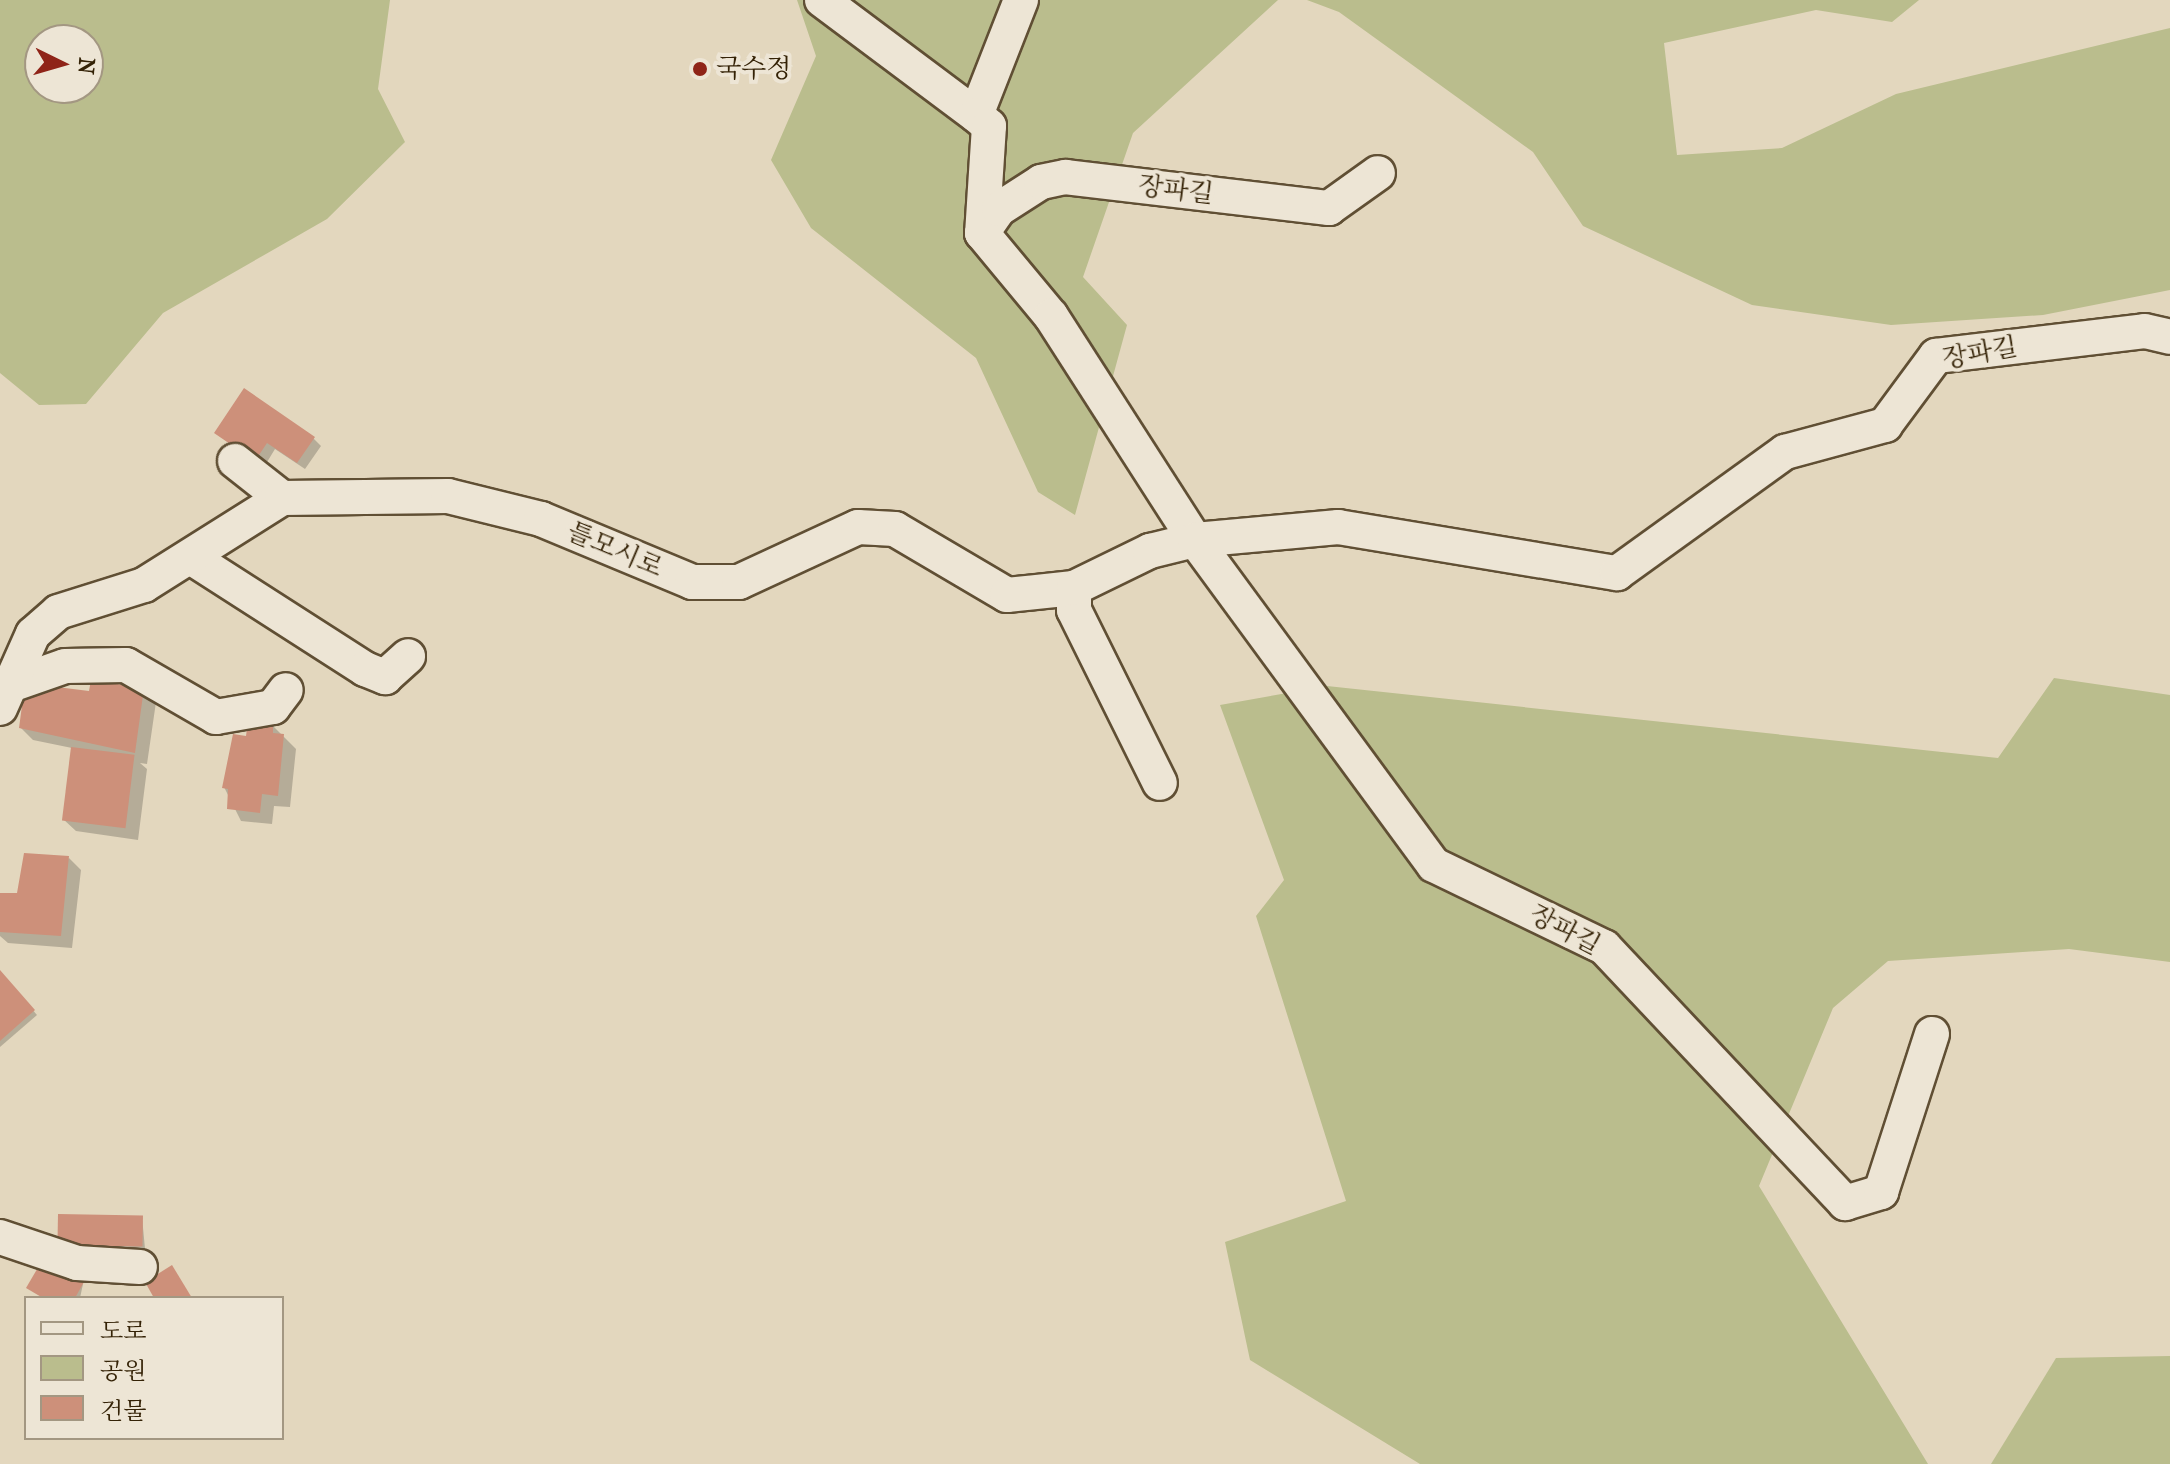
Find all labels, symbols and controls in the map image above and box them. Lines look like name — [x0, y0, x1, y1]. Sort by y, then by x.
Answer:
north arrow — [24, 24, 104, 104]
place label: 국수정 — [716, 53, 791, 85]
text: N — [72, 56, 100, 75]
marker: 국수정 — [691, 60, 709, 78]
street label: 장파길 — [1137, 170, 1215, 210]
street label: 장파길 — [1940, 331, 2020, 375]
street label: 틀모시로 — [563, 516, 667, 584]
street label: 장파길 — [1524, 899, 1606, 961]
legend — [24, 1296, 284, 1440]
text: 도로 — [100, 1317, 146, 1345]
text: 공원 — [100, 1357, 146, 1385]
text: 건물 — [100, 1397, 146, 1425]

